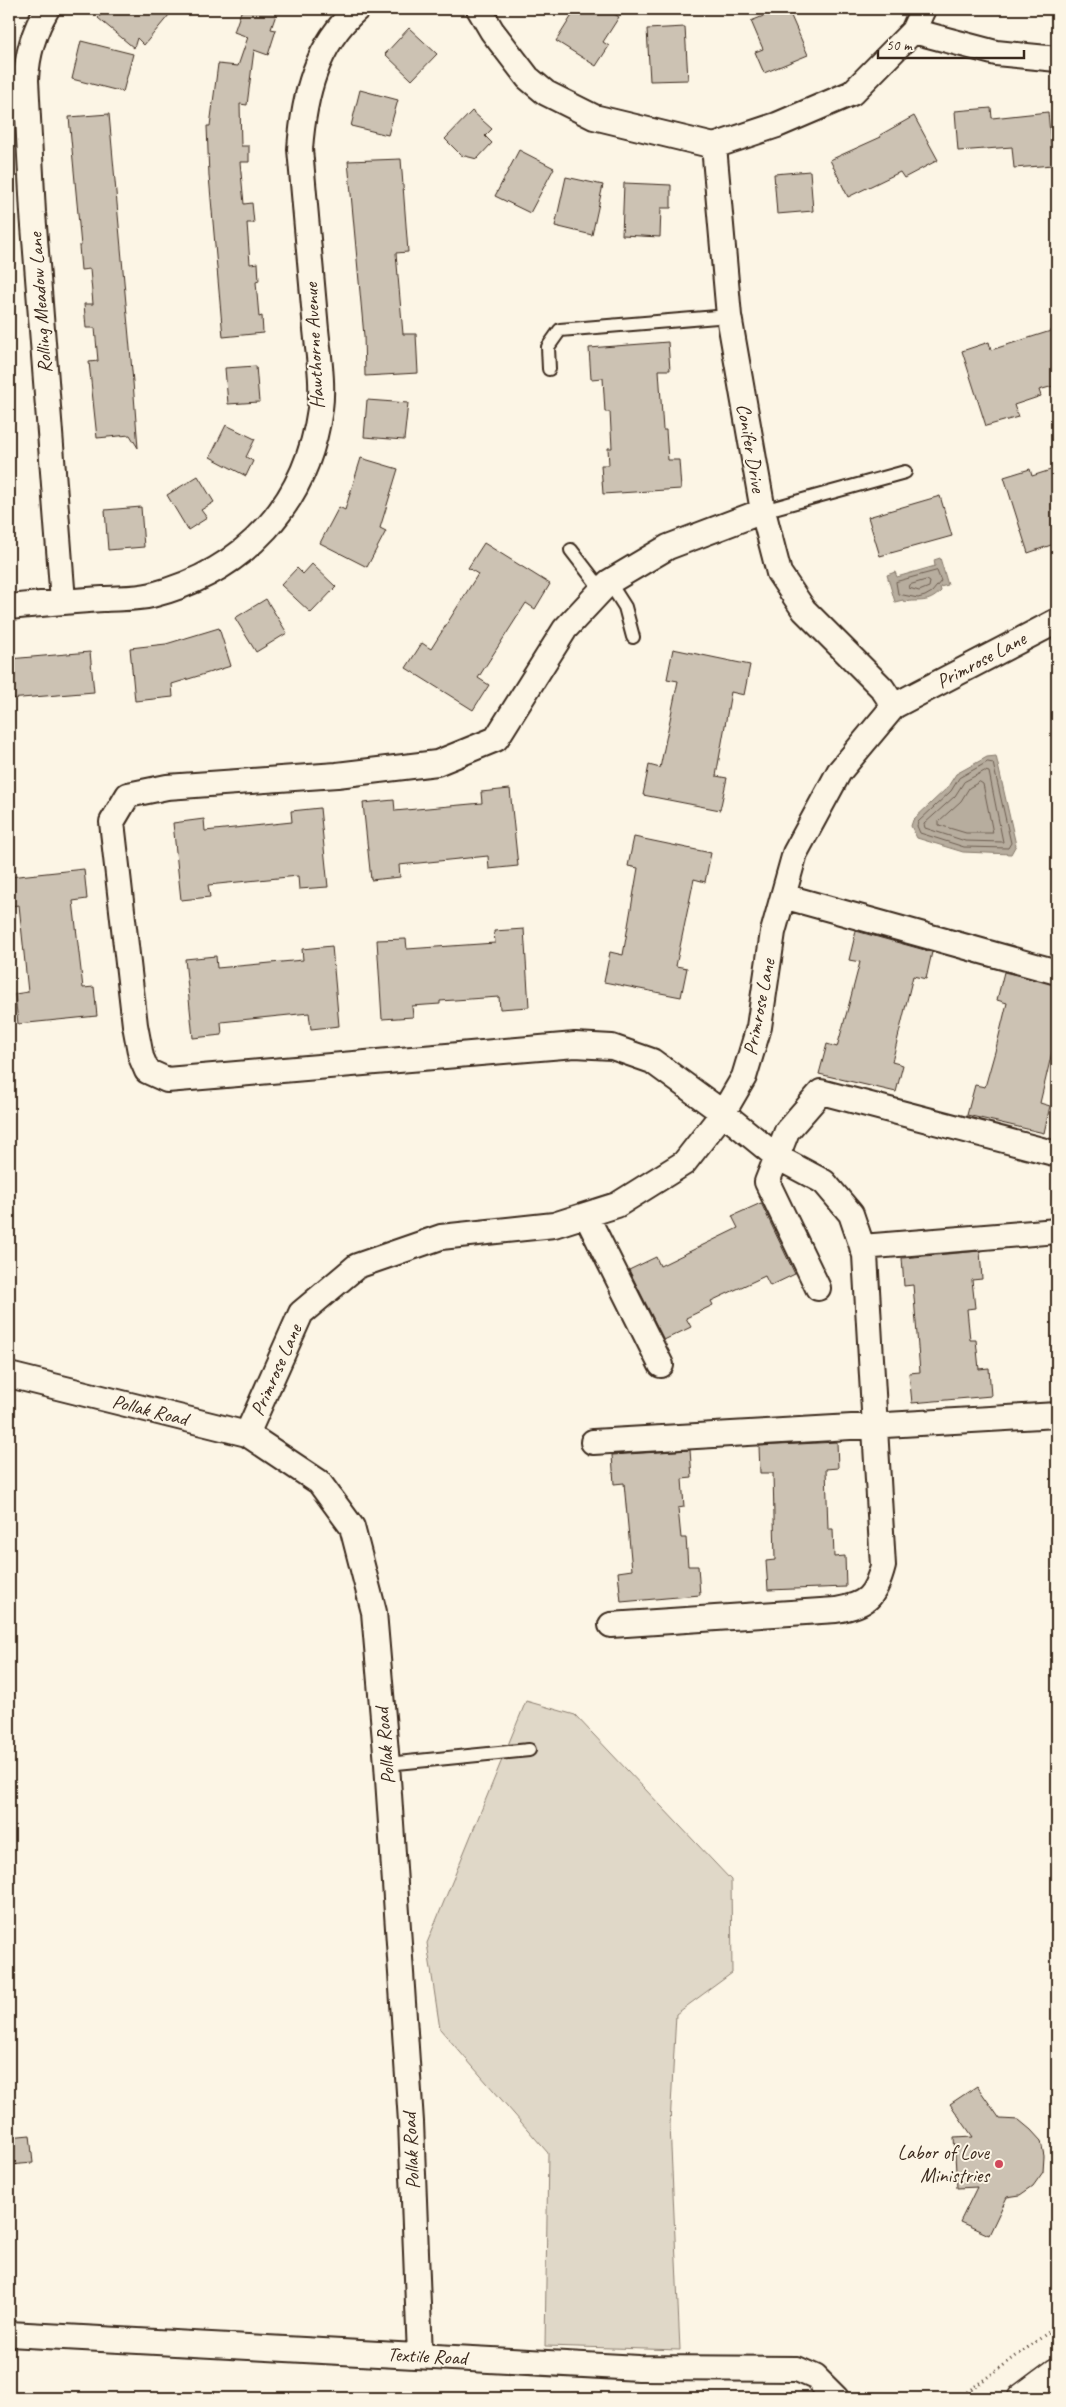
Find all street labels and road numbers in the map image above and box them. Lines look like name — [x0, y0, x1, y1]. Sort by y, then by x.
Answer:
street label: Rolling Meadow Lane — [23, 230, 57, 374]
street label: Hawthorne Avenue — [298, 281, 330, 410]
street label: Conifer Drive — [731, 402, 771, 496]
street label: Primrose Lane — [932, 625, 1031, 694]
street label: Primrose Lane — [737, 955, 781, 1057]
street label: Primrose Lane — [245, 1319, 308, 1420]
street label: Pollak Road — [110, 1389, 193, 1432]
street label: Pollak Road — [369, 1704, 401, 1785]
street label: Pollak Road — [396, 2109, 425, 2190]
street label: Textile Road — [387, 2341, 470, 2371]

